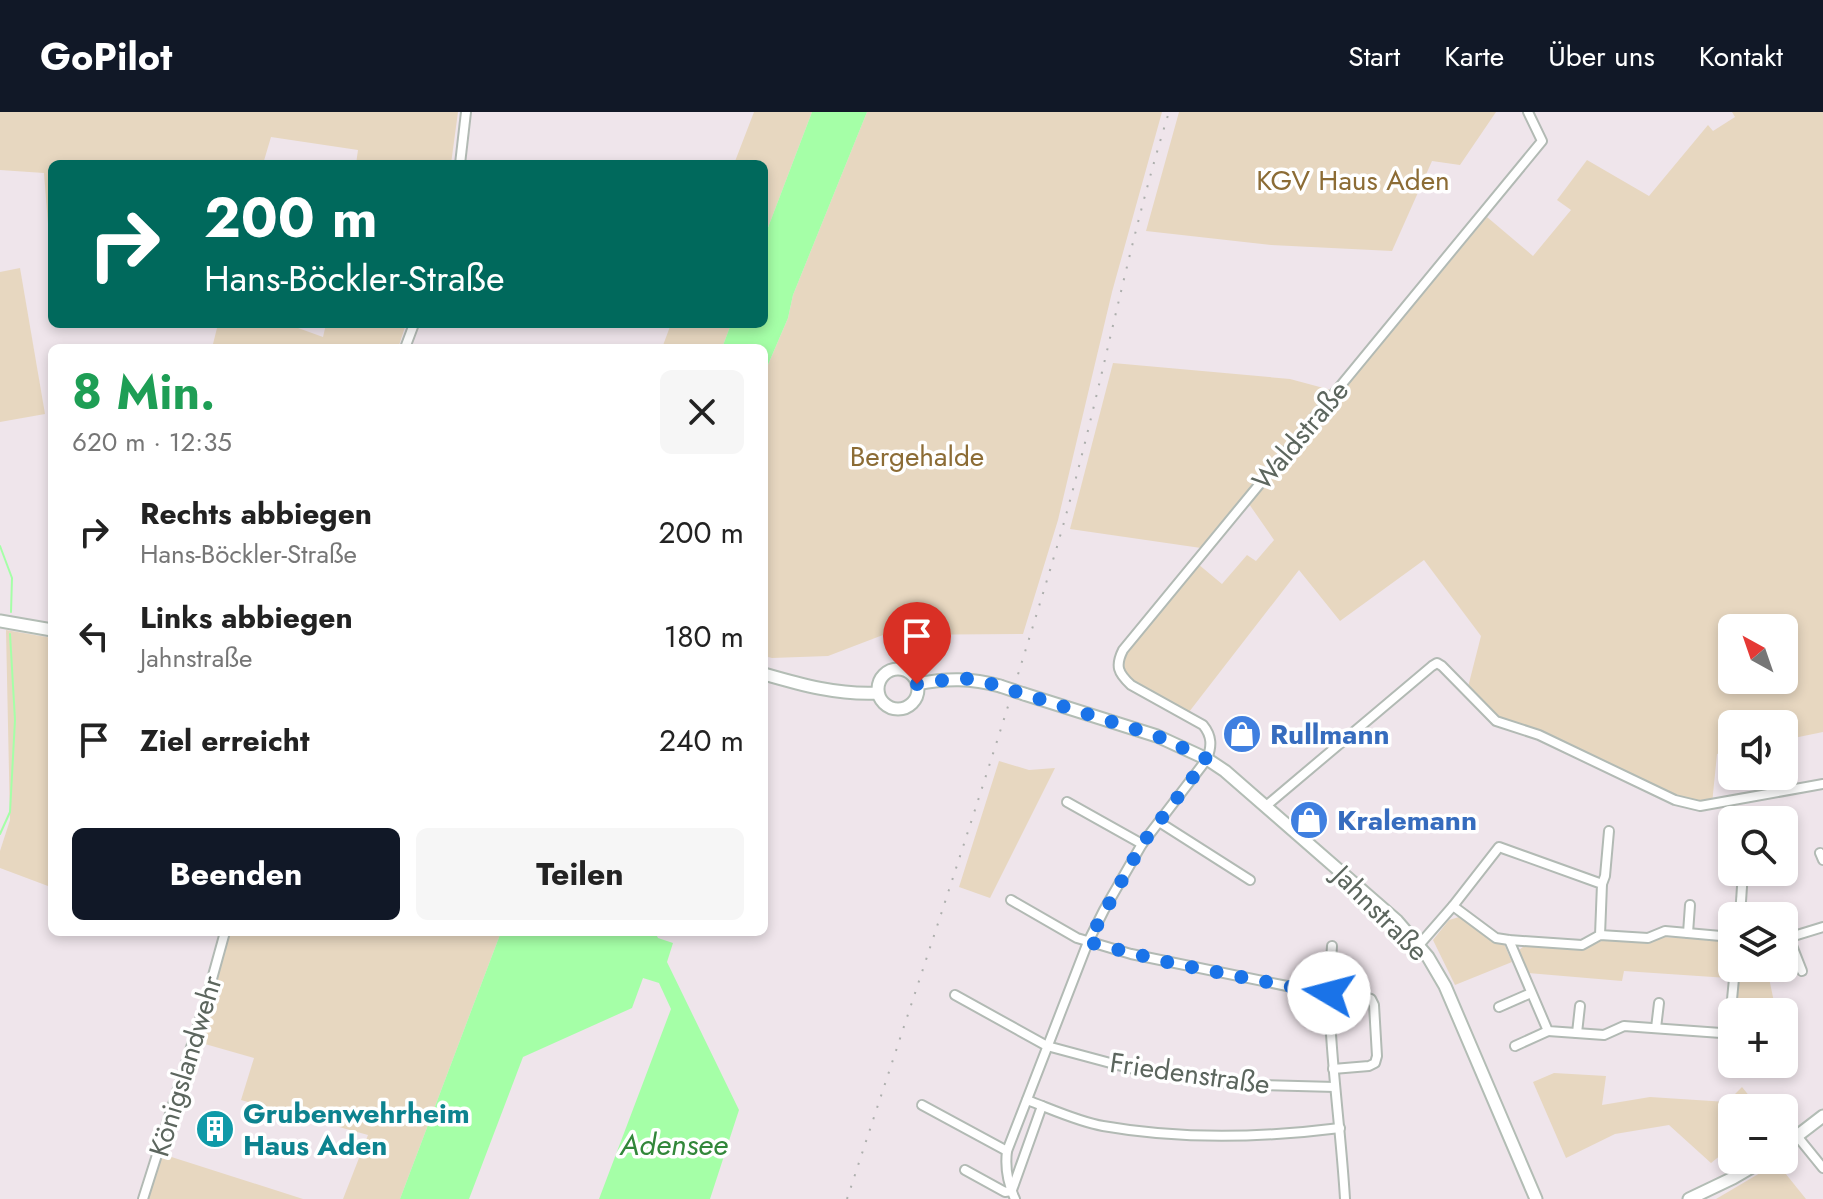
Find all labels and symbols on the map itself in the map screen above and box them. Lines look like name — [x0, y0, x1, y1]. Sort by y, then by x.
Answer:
park label: KGV Haus Aden — [1256, 160, 1450, 201]
street label: Waldstraße — [1242, 372, 1359, 499]
park label: Bergehalde — [850, 436, 984, 477]
pin — [883, 602, 951, 684]
north arrow — [1718, 614, 1798, 694]
shop icon: Rullmann — [1221, 713, 1263, 755]
place label: Rullmann — [1270, 714, 1390, 755]
shop icon: Kralemann — [1288, 799, 1330, 841]
place label: Kralemann — [1337, 800, 1477, 841]
street label: Jahnstraße — [1321, 853, 1438, 971]
position arrow — [1287, 951, 1371, 1035]
street label: Königslandwehr — [138, 970, 233, 1162]
street label: Friedenstraße — [1107, 1042, 1273, 1105]
place label: Grubenwehrheim Haus Aden — [243, 1093, 470, 1166]
building icon: Grubenwehrheim Haus Aden — [194, 1108, 236, 1150]
water label: Adensee — [619, 1123, 728, 1166]

